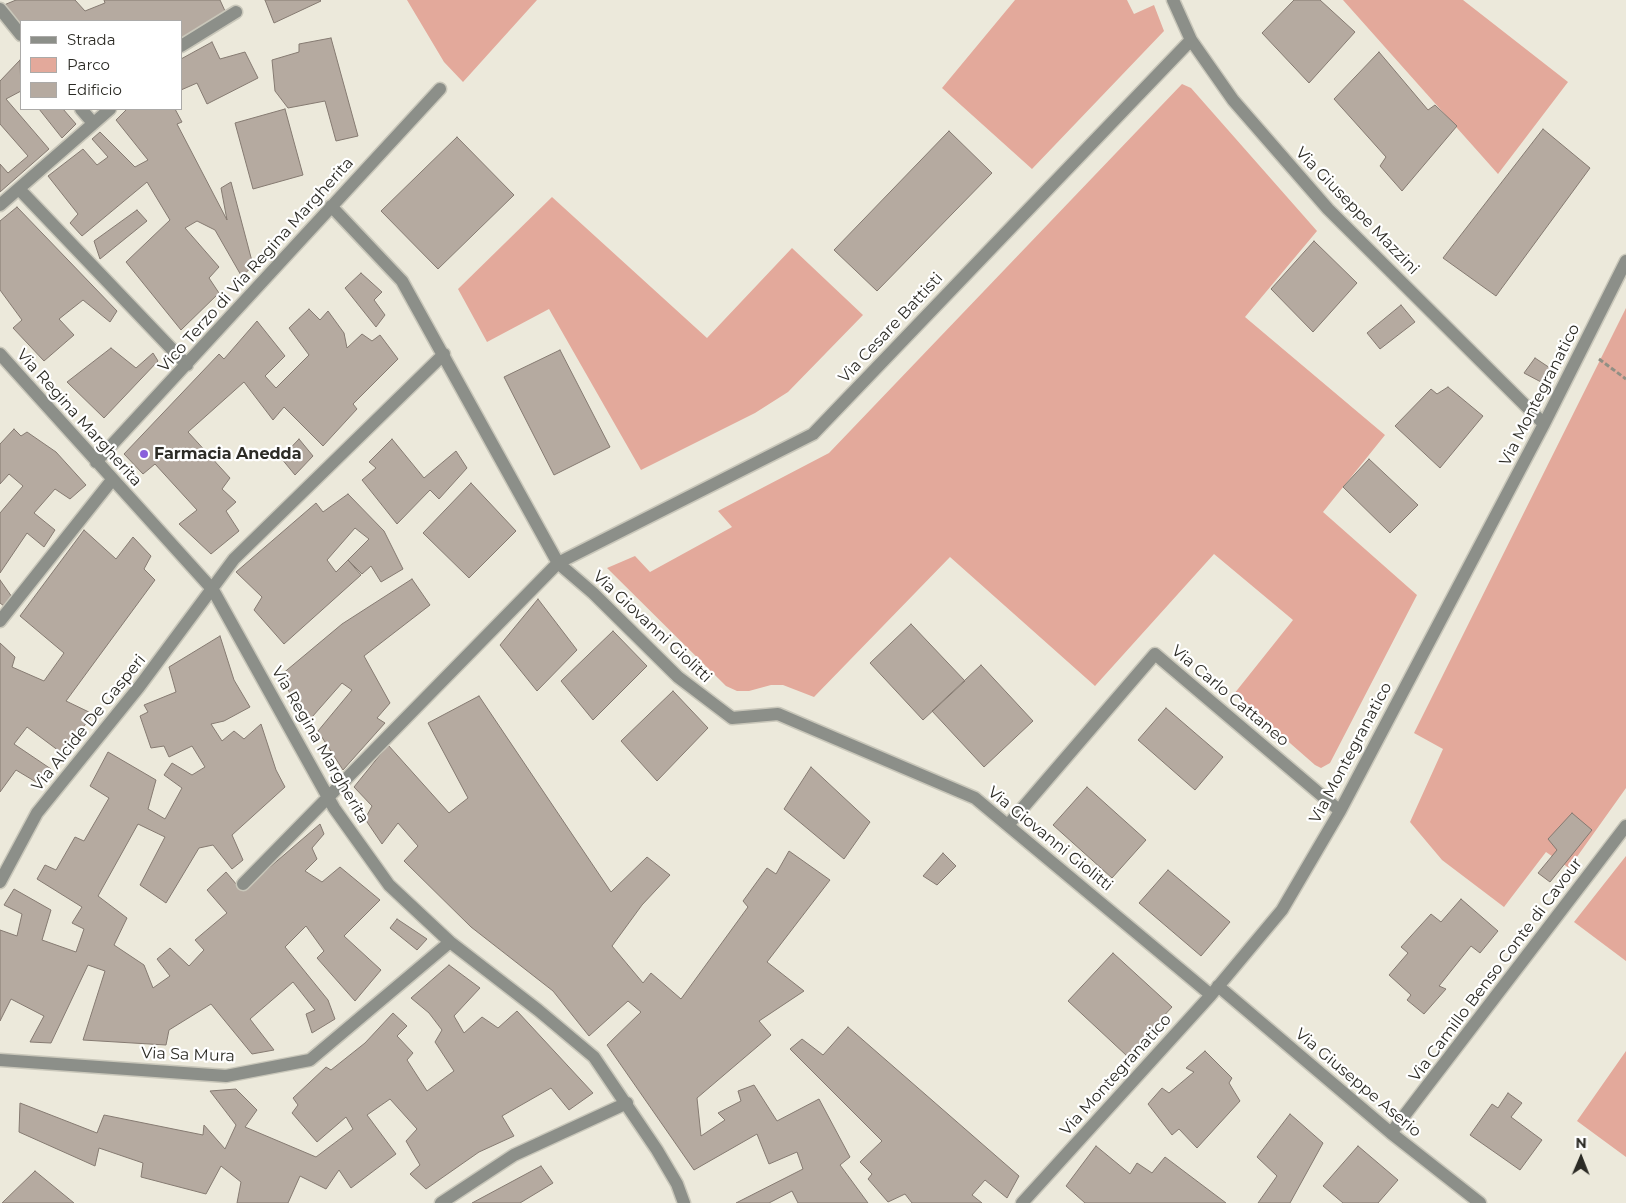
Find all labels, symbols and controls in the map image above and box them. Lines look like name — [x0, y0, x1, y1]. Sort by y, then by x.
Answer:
legend — [20, 20, 182, 110]
text: Strada — [67, 30, 116, 49]
text: Parco — [67, 55, 110, 74]
text: Edificio — [67, 80, 122, 99]
street label: Via Giuseppe Mazzini — [1291, 143, 1423, 279]
street label: Vico Terzo di Via Regina Margherita — [154, 154, 358, 376]
street label: Via Cesare Battisti — [835, 269, 947, 387]
street label: Via Montegranatico — [1496, 321, 1584, 469]
street label: Via Regina Margherita — [12, 345, 146, 491]
place label: Farmacia Anedda — [154, 444, 302, 464]
marker: Farmacia Anedda — [138, 448, 150, 460]
street label: Via Giovanni Giolitti — [589, 567, 715, 687]
street label: Via Carlo Cattaneo — [1167, 641, 1293, 751]
street label: Via Alcide De Gasperi — [28, 651, 150, 795]
street label: Via Regina Margherita — [267, 663, 373, 827]
street label: Via Montegranatico — [1306, 679, 1396, 827]
street label: Via Giovanni Giolitti — [984, 783, 1116, 895]
street label: Via Camillo Benso Conte di Cavour — [1405, 854, 1587, 1086]
street label: Via Montegranatico — [1056, 1010, 1176, 1140]
street label: Via Giuseppe Aserio — [1291, 1025, 1425, 1141]
street label: Via Sa Mura — [141, 1044, 235, 1066]
north arrow — [1556, 1133, 1606, 1183]
text: N — [1575, 1134, 1587, 1152]

